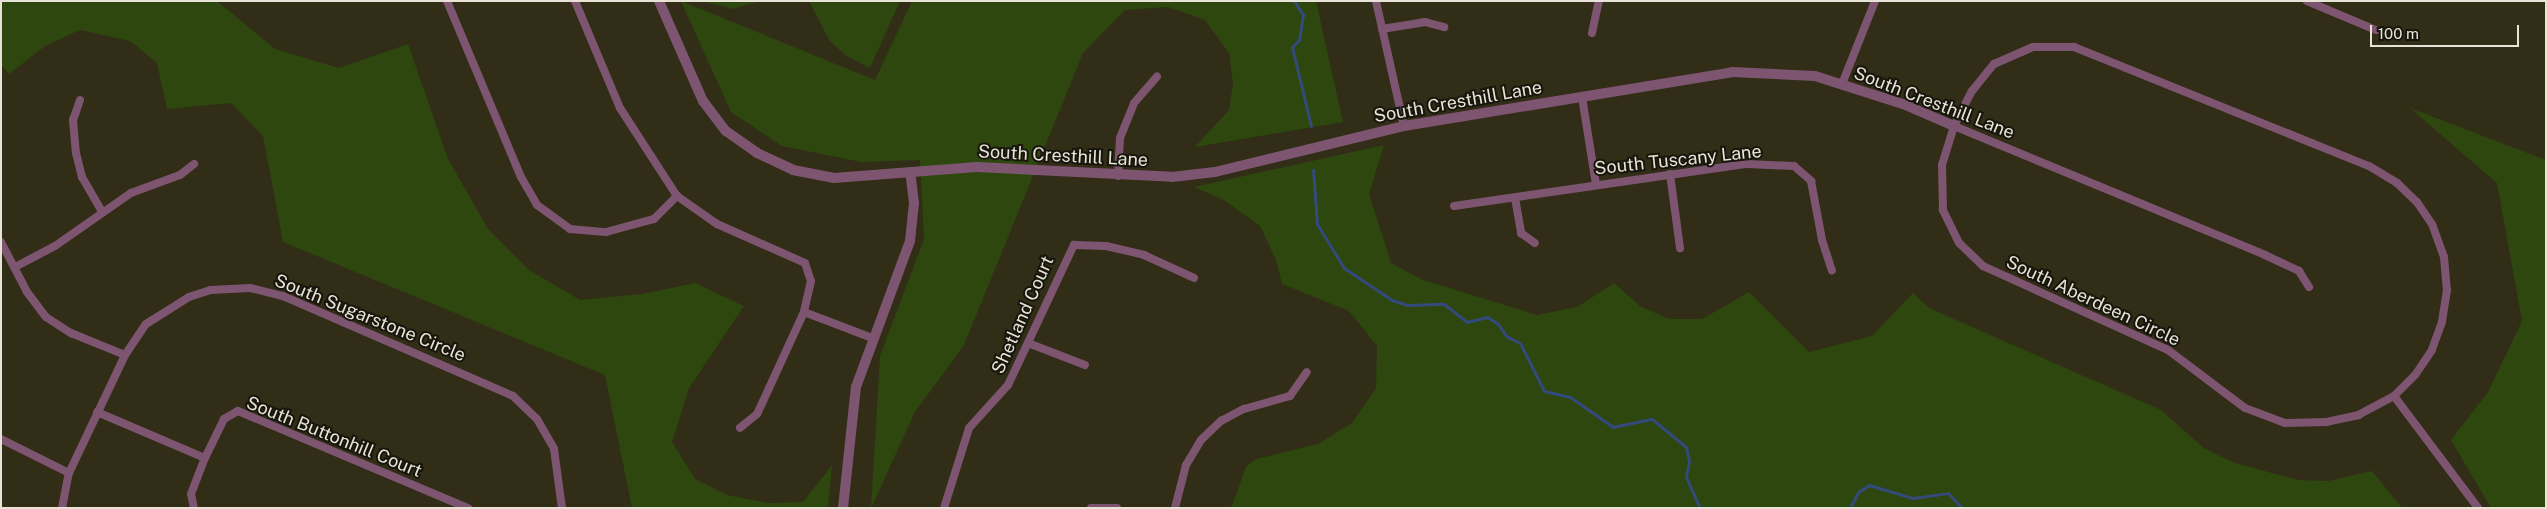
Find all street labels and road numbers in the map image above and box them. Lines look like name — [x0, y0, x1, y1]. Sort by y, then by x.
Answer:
street label: South Cresthill Lane — [1851, 62, 2017, 144]
street label: South Cresthill Lane — [1372, 77, 1544, 127]
street label: South Tuscany Lane — [1593, 140, 1763, 180]
street label: South Cresthill Lane — [977, 141, 1149, 171]
street label: South Aberdeen Circle — [2003, 251, 2183, 351]
street label: Shetland Court — [987, 253, 1059, 377]
street label: South Sugarstone Circle — [271, 270, 469, 366]
street label: South Buttonhill Court — [243, 392, 425, 482]

